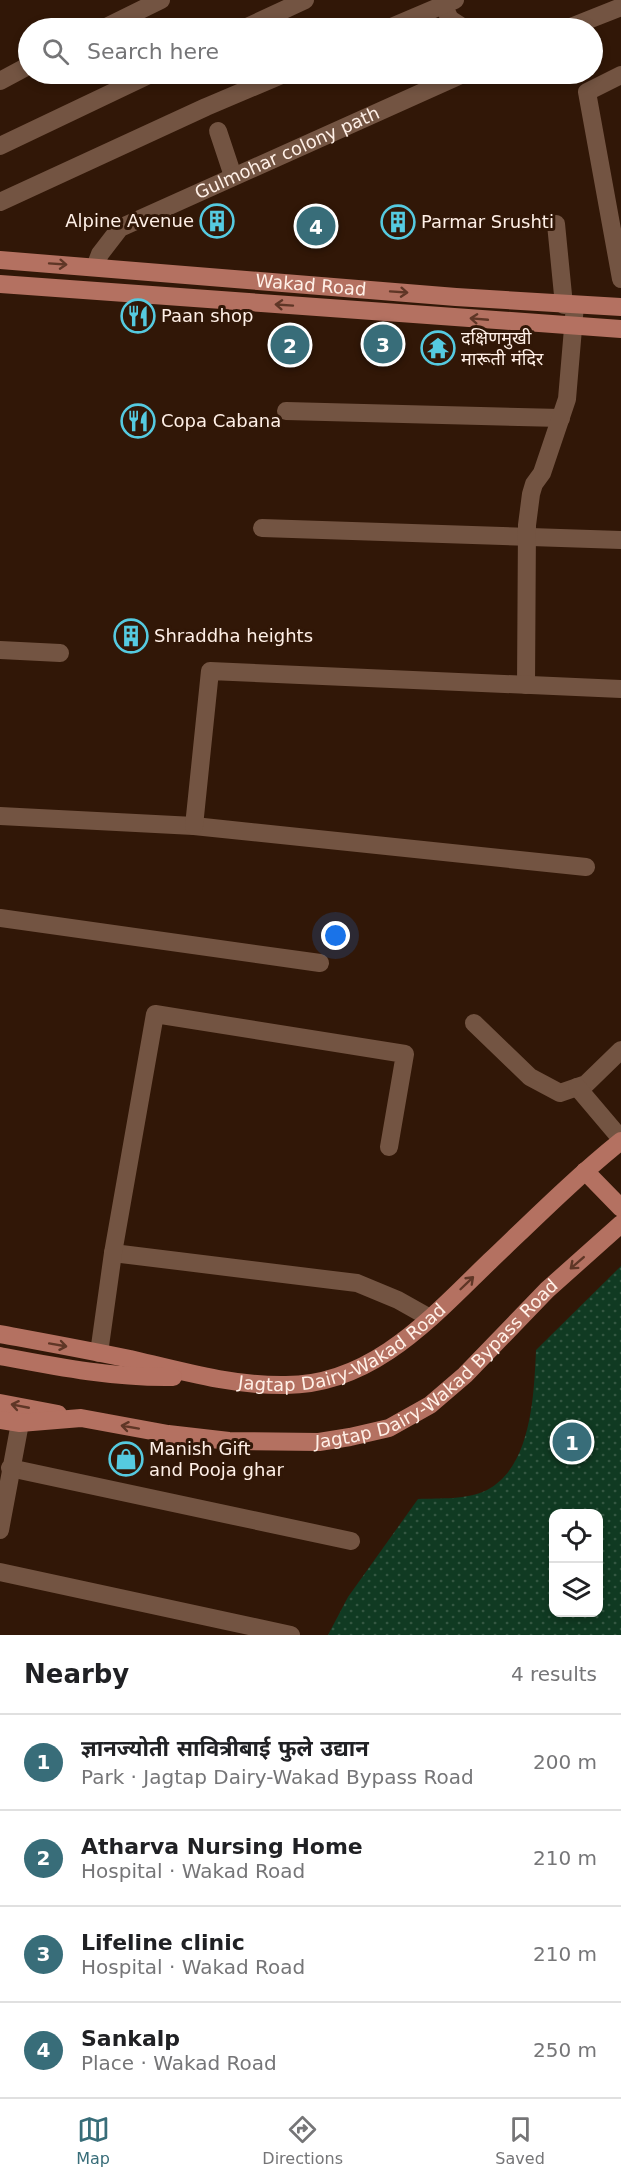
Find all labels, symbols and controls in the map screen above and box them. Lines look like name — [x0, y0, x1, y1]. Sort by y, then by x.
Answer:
search box — [18, 18, 603, 84]
icon: search — [39, 35, 72, 68]
text: Search here — [87, 39, 219, 64]
street label: Gulmohar colony path — [191, 102, 383, 203]
building icon: Alpine Avenue — [199, 203, 235, 239]
pin: 4 — [296, 204, 336, 248]
building icon: Parmar Srushti — [380, 204, 416, 240]
place label: Alpine Avenue — [65, 210, 194, 231]
place label: Parmar Srushti — [421, 211, 554, 232]
one-way arrow — [48, 259, 68, 270]
street label: Wakad Road — [255, 270, 367, 300]
one-way arrow — [389, 287, 409, 298]
restaurant icon: Paan shop — [120, 298, 156, 334]
one-way arrow — [275, 299, 295, 310]
place label: Paan shop — [161, 305, 253, 326]
one-way arrow — [469, 313, 489, 324]
pin: 2 — [270, 322, 310, 368]
pin: 3 — [364, 322, 403, 366]
place label: दक्षिणमुखी मारूती मंदिर — [461, 327, 544, 369]
temple icon: दक्षिणमुखी मारूती मंदिर — [420, 330, 456, 366]
restaurant icon: Copa Cabana — [120, 403, 156, 439]
place label: Copa Cabana — [161, 410, 281, 431]
building icon: Shraddha heights — [113, 618, 149, 654]
place label: Shraddha heights — [154, 625, 313, 646]
your location — [321, 921, 350, 950]
one-way arrow — [570, 1256, 585, 1270]
street label: Jagtap Dairy-Wakad Bypass Road — [314, 1275, 562, 1452]
one-way arrow — [460, 1276, 475, 1290]
street label: Jagtap Dairy-Wakad Road — [236, 1299, 450, 1395]
one-way arrow — [47, 1340, 67, 1351]
one-way arrow — [11, 1400, 30, 1411]
pin: 1 — [552, 1420, 592, 1464]
one-way arrow — [120, 1421, 140, 1432]
place label: Manish Gift and Pooja ghar — [149, 1438, 284, 1480]
shop icon: Manish Gift and Pooja ghar — [108, 1441, 144, 1477]
map controls — [549, 1509, 603, 1617]
button: locate — [549, 1509, 603, 1563]
button: layers — [549, 1563, 603, 1617]
text: Nearby — [24, 1659, 129, 1689]
text: 4 results — [511, 1662, 597, 1686]
text: ज्ञानज्योती सावित्रीबाई फुले उद्यान — [81, 1736, 369, 1761]
text: 1 — [37, 1750, 50, 1774]
text: 200 m — [533, 1750, 597, 1774]
text: Park · Jagtap Dairy-Wakad Bypass Road — [81, 1765, 474, 1789]
text: Atharva Nursing Home — [81, 1834, 363, 1859]
text: 2 — [37, 1846, 50, 1870]
text: 210 m — [533, 1846, 597, 1870]
text: Hospital · Wakad Road — [81, 1859, 305, 1883]
text: Lifeline clinic — [81, 1930, 245, 1955]
text: 3 — [37, 1942, 50, 1966]
text: 210 m — [533, 1942, 597, 1966]
text: Hospital · Wakad Road — [81, 1955, 305, 1979]
text: Sankalp — [81, 2026, 180, 2051]
text: 4 — [37, 2038, 50, 2062]
text: 250 m — [533, 2038, 597, 2062]
text: Place · Wakad Road — [81, 2051, 277, 2075]
tab: Map — [76, 2113, 110, 2168]
tab: Directions — [262, 2113, 343, 2168]
tab: Saved — [495, 2113, 545, 2168]

